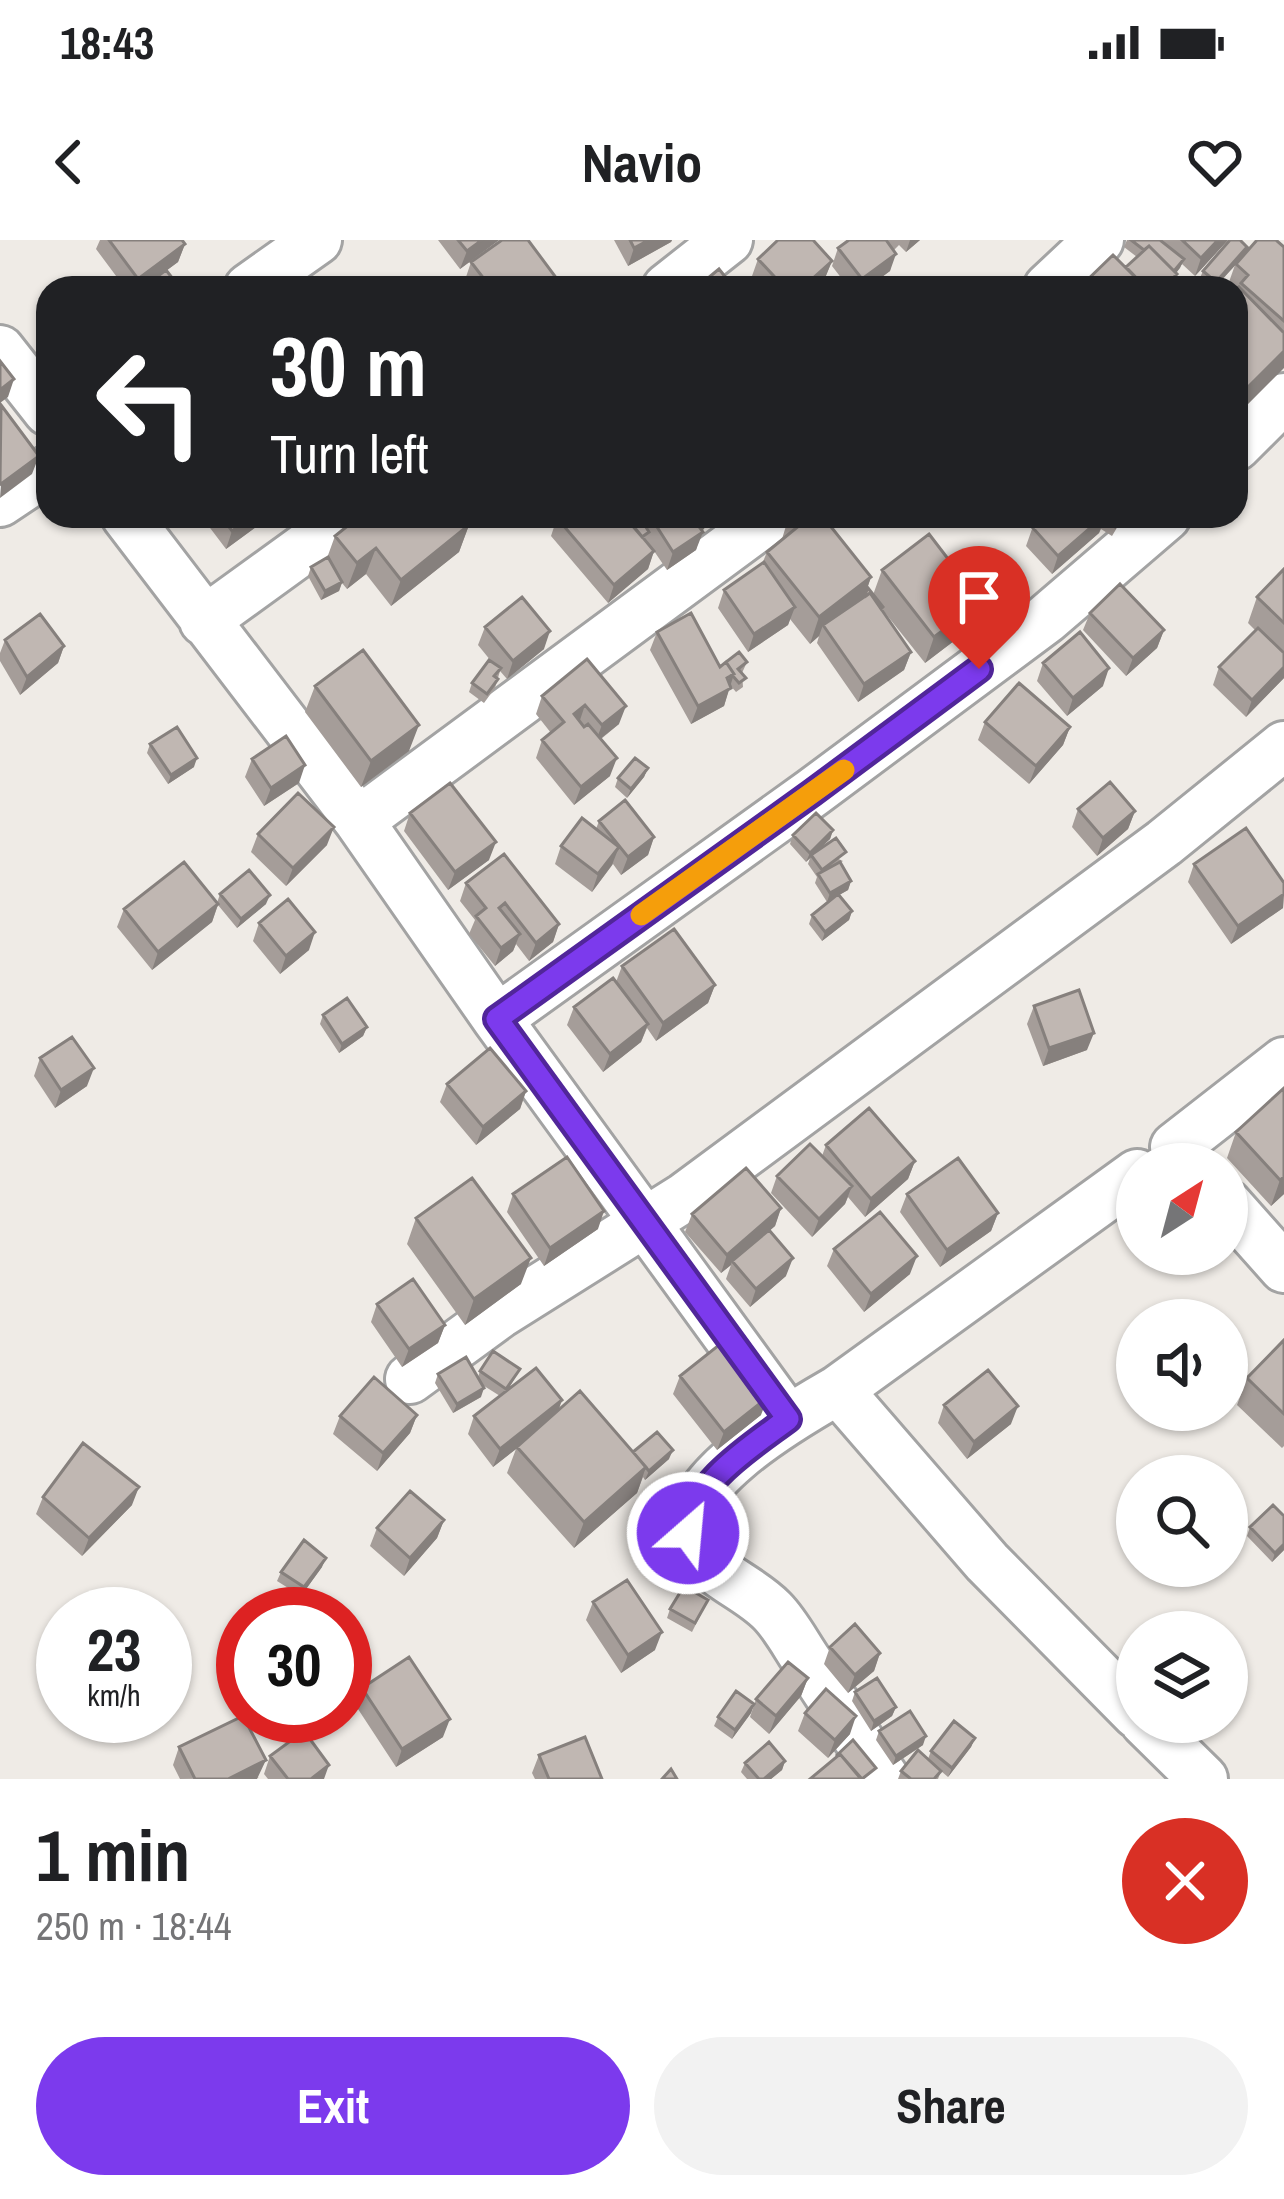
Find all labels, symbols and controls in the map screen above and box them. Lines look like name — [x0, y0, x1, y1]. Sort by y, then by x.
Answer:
text: 18:43 — [60, 12, 154, 73]
text: Navio — [582, 126, 702, 199]
icon: back — [36, 129, 102, 195]
icon: heart — [1182, 129, 1248, 195]
text: 30 m — [270, 309, 427, 422]
icon: left — [72, 324, 228, 480]
text: Turn left — [270, 417, 429, 490]
pin — [928, 546, 1030, 669]
icon: arrive — [946, 564, 1012, 630]
north arrow — [1116, 1143, 1248, 1275]
map controls — [1116, 1143, 1248, 1743]
button: sound — [1116, 1299, 1248, 1431]
button: search — [1116, 1455, 1248, 1587]
position arrow — [625, 1470, 751, 1596]
speed limit sign: 30 — [216, 1587, 372, 1743]
text: 23 — [87, 1609, 141, 1690]
button: layers — [1116, 1611, 1248, 1743]
text: km/h — [87, 1675, 141, 1715]
text: 1 min — [36, 1806, 190, 1903]
button: close — [1122, 1818, 1248, 1944]
text: 250 m · 18:44 — [36, 1900, 232, 1952]
button: Exit — [36, 2037, 630, 2175]
button: Share — [654, 2037, 1248, 2175]

